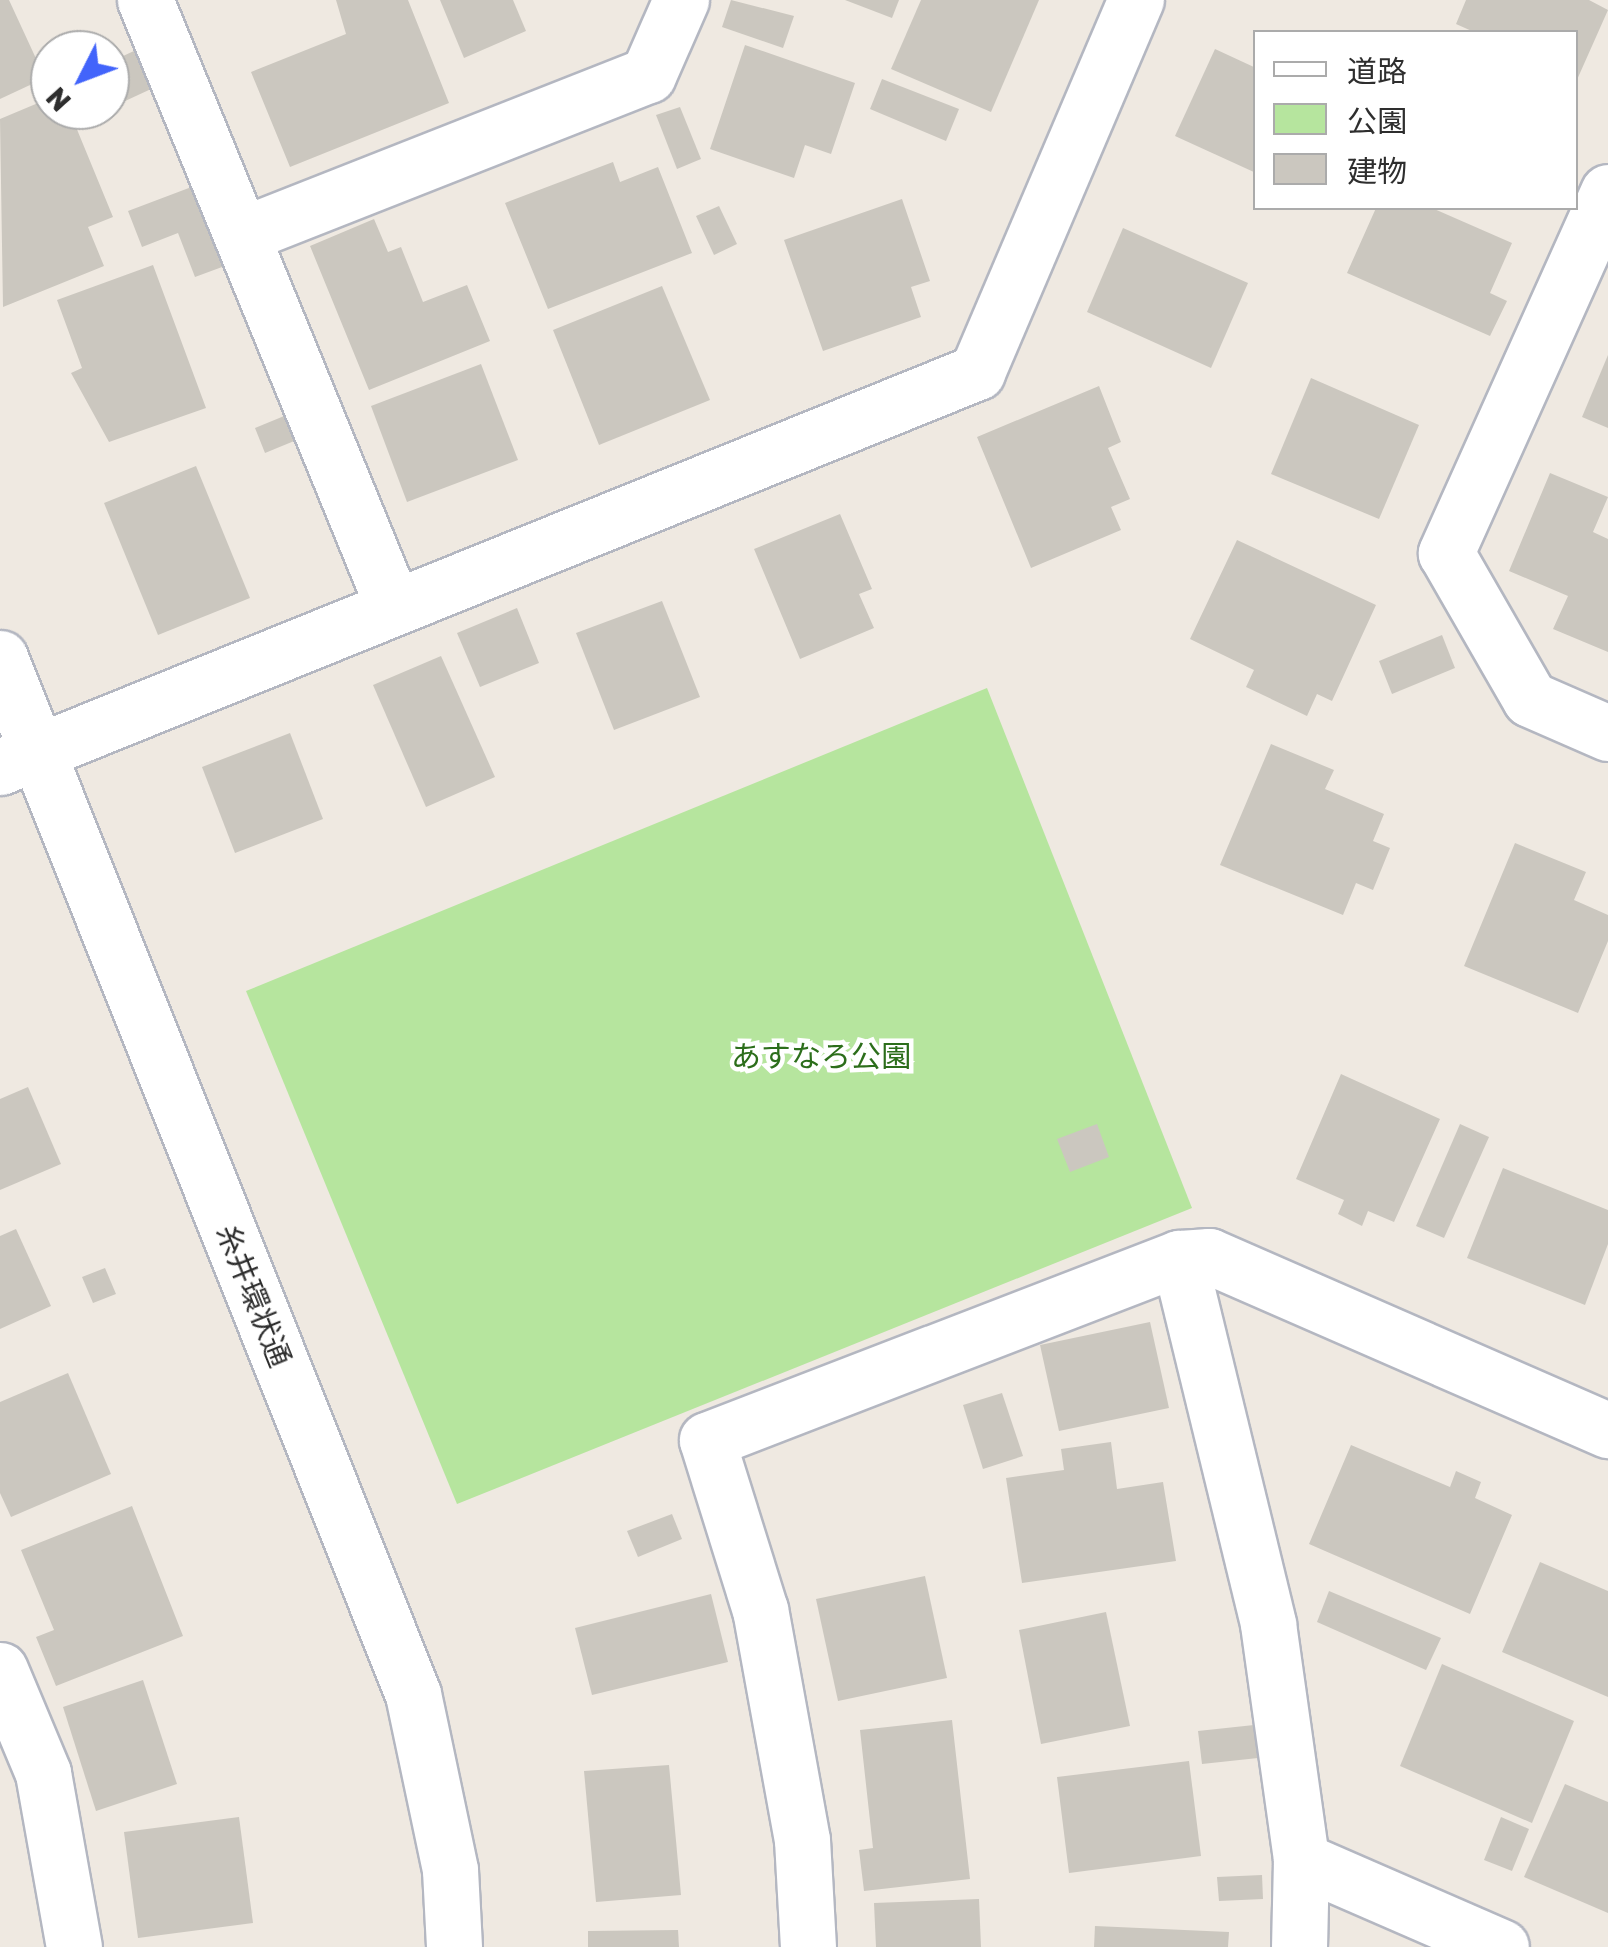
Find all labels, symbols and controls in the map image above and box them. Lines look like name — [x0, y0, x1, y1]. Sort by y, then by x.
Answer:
north arrow — [30, 30, 130, 130]
legend — [1253, 30, 1578, 210]
text: 道路 — [1347, 54, 1407, 90]
text: N — [40, 81, 78, 118]
text: 公園 — [1347, 104, 1407, 140]
text: 建物 — [1347, 154, 1407, 190]
park label: あすなろ公園 — [731, 1039, 911, 1075]
street label: 糸井環状通 — [208, 1220, 298, 1372]

